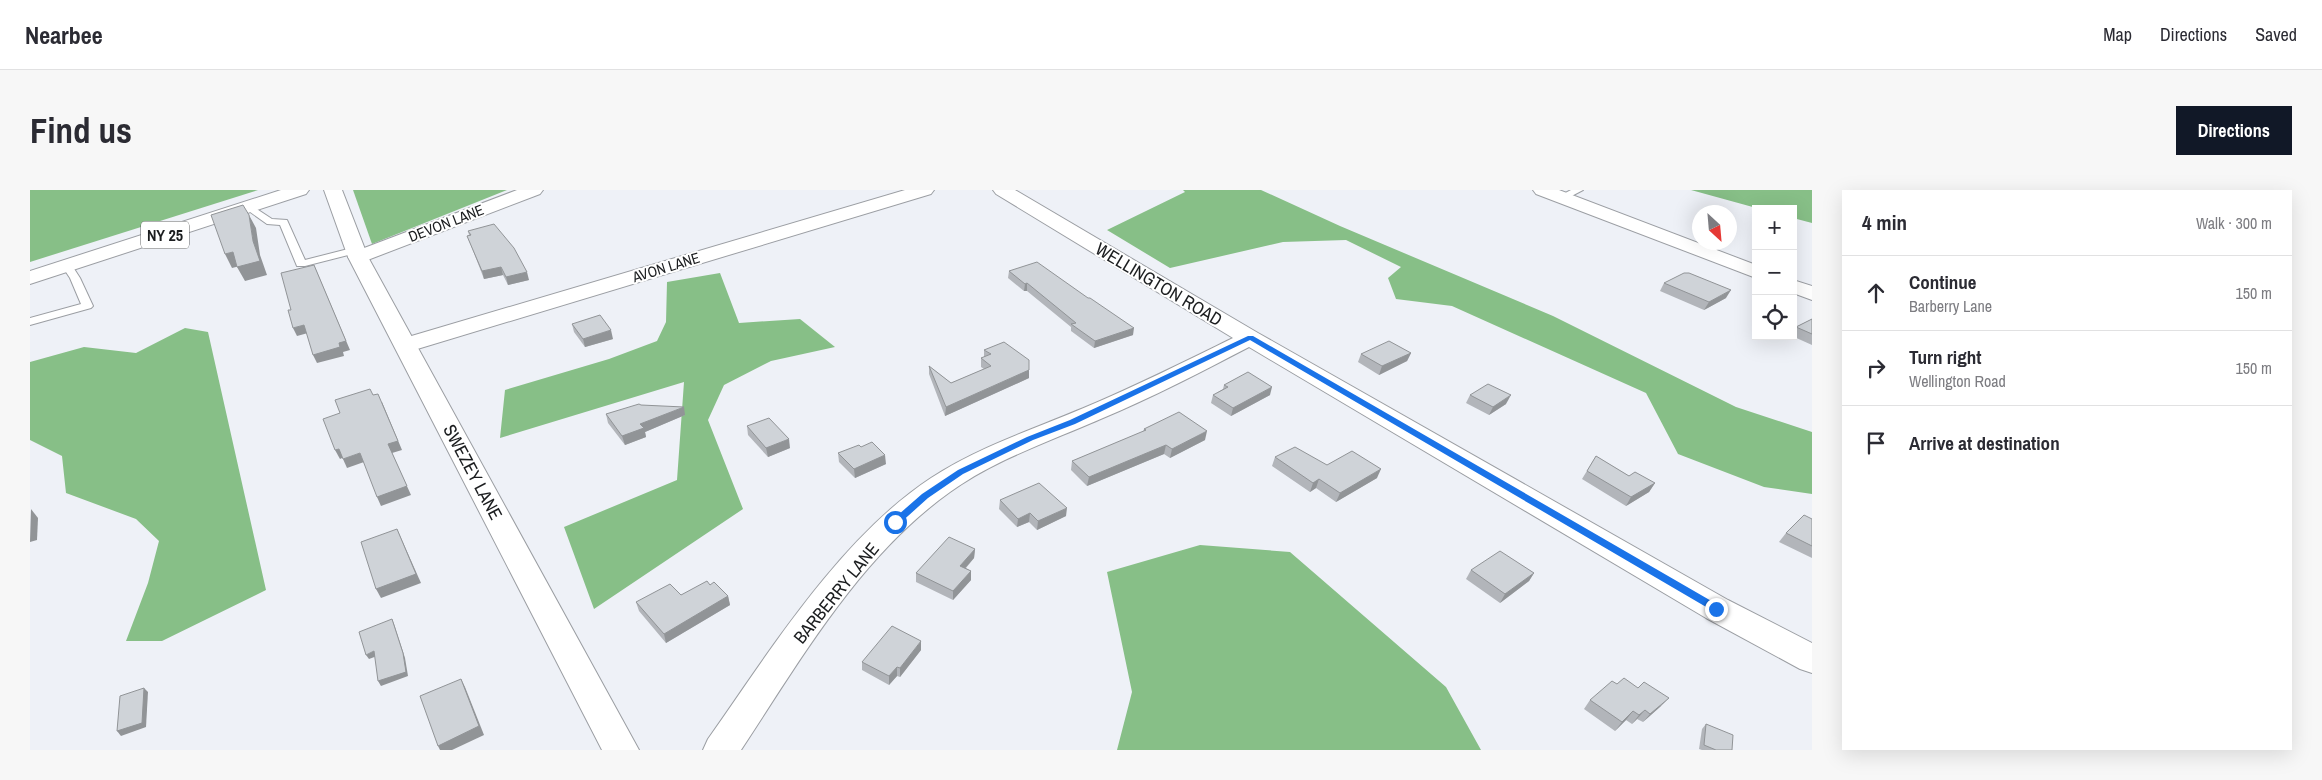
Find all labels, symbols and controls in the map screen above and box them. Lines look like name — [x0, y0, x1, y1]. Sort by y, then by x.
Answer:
text: Nearbee — [25, 19, 103, 51]
text: Map — [2103, 22, 2132, 47]
text: Directions — [2160, 22, 2227, 47]
text: Saved — [2255, 22, 2297, 47]
button: Directions — [2176, 106, 2292, 155]
text: Find us — [30, 107, 132, 154]
street label: DEVON LANE — [405, 199, 487, 247]
north arrow — [1692, 205, 1737, 250]
map controls — [1752, 205, 1797, 340]
button: + — [1752, 205, 1797, 250]
text: 4 min — [1862, 208, 1907, 237]
text: Walk · 300 m — [2196, 212, 2272, 234]
road number: NY 25 — [141, 222, 189, 248]
street label: WELLINGTON ROAD — [1091, 236, 1227, 332]
street label: AVON LANE — [629, 247, 702, 287]
button: − — [1752, 250, 1797, 295]
text: Continue — [1909, 269, 1977, 295]
icon: ahead — [1862, 279, 1890, 307]
text: 150 m — [2236, 282, 2272, 304]
button: locate — [1752, 295, 1797, 340]
text: Barberry Lane — [1909, 295, 1992, 317]
text: Turn right — [1909, 344, 1981, 370]
icon: right — [1862, 354, 1890, 382]
text: 150 m — [2236, 357, 2272, 379]
text: Wellington Road — [1909, 370, 2006, 392]
street label: SWEZEY LANE — [437, 420, 509, 524]
icon: arrive — [1862, 429, 1890, 457]
text: Arrive at destination — [1909, 430, 2060, 456]
route start — [884, 511, 907, 534]
street label: BARBERRY LANE — [787, 537, 885, 649]
route end — [1705, 598, 1728, 621]

